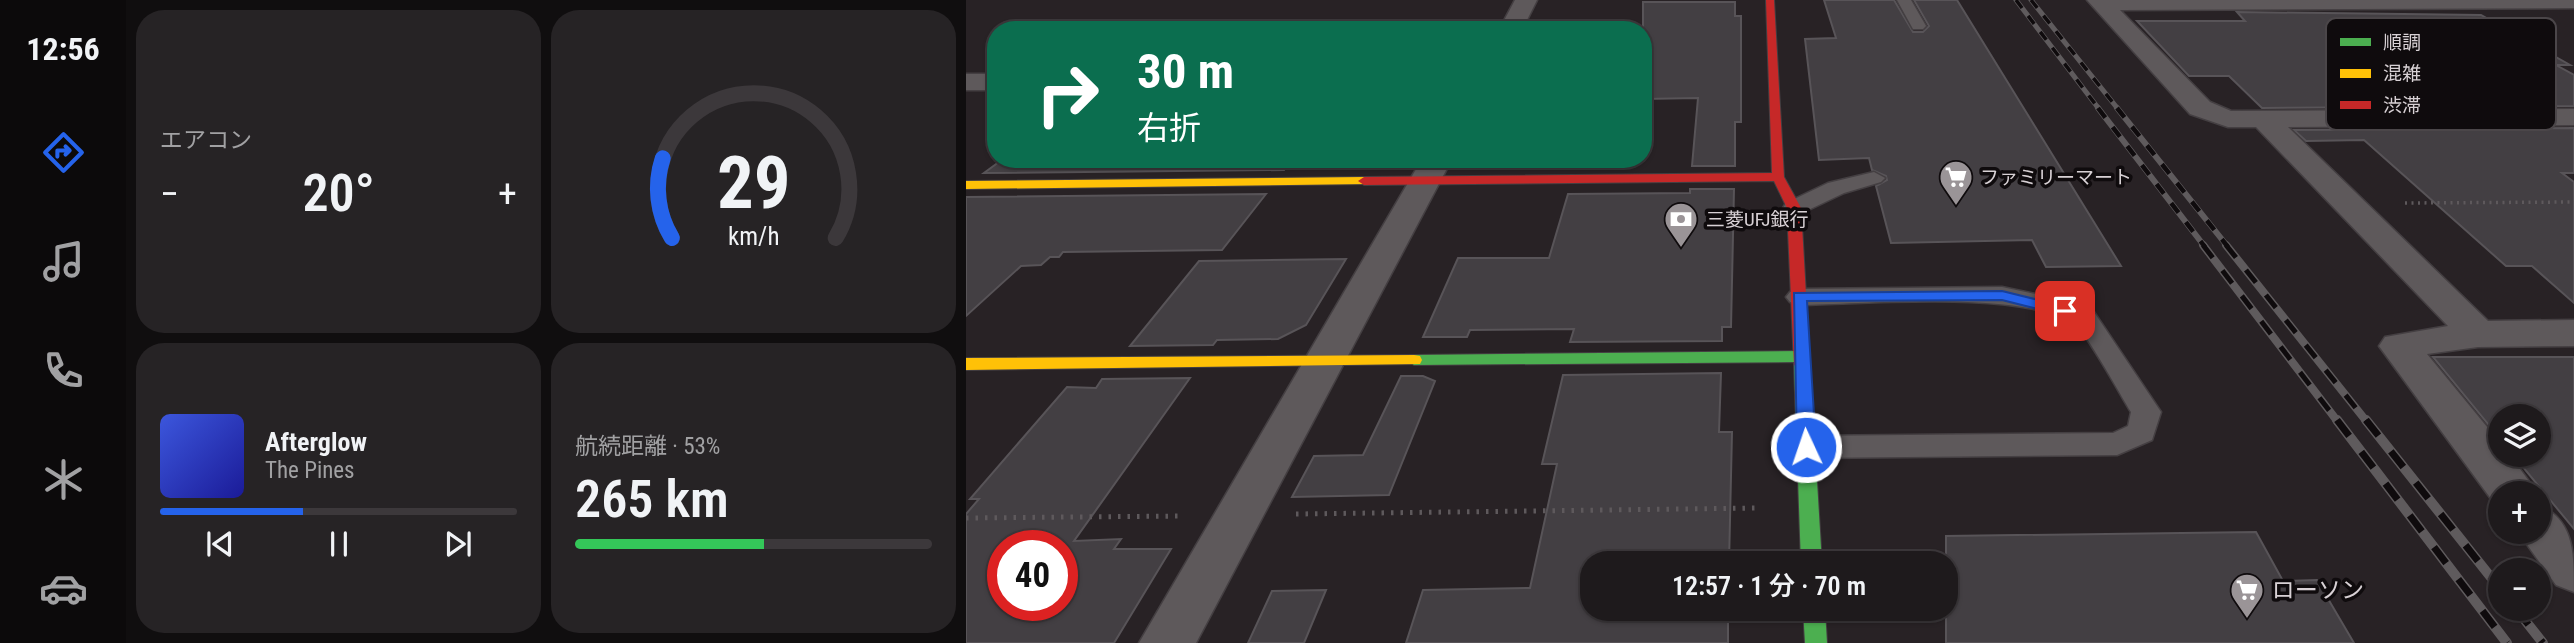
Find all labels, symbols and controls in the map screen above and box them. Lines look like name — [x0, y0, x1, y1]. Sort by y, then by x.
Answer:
legend — [2326, 18, 2556, 130]
text: 12:56 — [26, 30, 100, 68]
text: 順調 — [2383, 31, 2421, 54]
text: 30 m — [1137, 43, 1234, 100]
icon: right — [1022, 49, 1113, 140]
text: 混雑 — [2383, 62, 2421, 85]
text: 渋滞 — [2383, 94, 2421, 117]
text: 右折 — [1137, 109, 1201, 147]
text: エアコン — [160, 127, 252, 154]
icon: directions — [39, 128, 88, 177]
text: 29 — [717, 140, 790, 226]
supermarket icon: ファミリーマート — [1937, 158, 1975, 207]
text: 20° — [302, 163, 375, 224]
place label: ファミリーマート — [1980, 166, 2132, 189]
text: − — [160, 172, 179, 216]
text: + — [498, 172, 517, 216]
bank icon: 三菱UFJ銀行 — [1662, 200, 1700, 249]
place label: 三菱UFJ銀行 — [1706, 208, 1809, 231]
text: km/h — [728, 221, 779, 250]
icon: music — [39, 237, 88, 286]
pin — [2035, 281, 2095, 341]
icon: arrive — [2046, 292, 2084, 330]
icon: phone — [39, 346, 88, 395]
map controls — [2488, 404, 2551, 621]
button: layers — [2488, 404, 2551, 467]
position arrow — [1769, 410, 1843, 484]
text: Afterglow — [265, 427, 367, 457]
text: 航続距離 · 53% — [575, 433, 720, 460]
icon: climate — [39, 455, 88, 504]
text: The Pines — [265, 457, 355, 484]
text: 265 km — [575, 469, 729, 530]
button: + — [2488, 481, 2551, 544]
icon: previous — [201, 525, 239, 563]
icon: pause — [320, 525, 358, 563]
icon: next — [439, 525, 477, 563]
speed limit sign: 40 — [987, 530, 1078, 621]
button: − — [2488, 558, 2551, 621]
icon: car — [39, 564, 88, 613]
text: 12:57 · 1 分 · 70 m — [1672, 571, 1866, 601]
supermarket icon: ローソン — [2228, 571, 2266, 620]
place label: ローソン — [2272, 577, 2364, 604]

